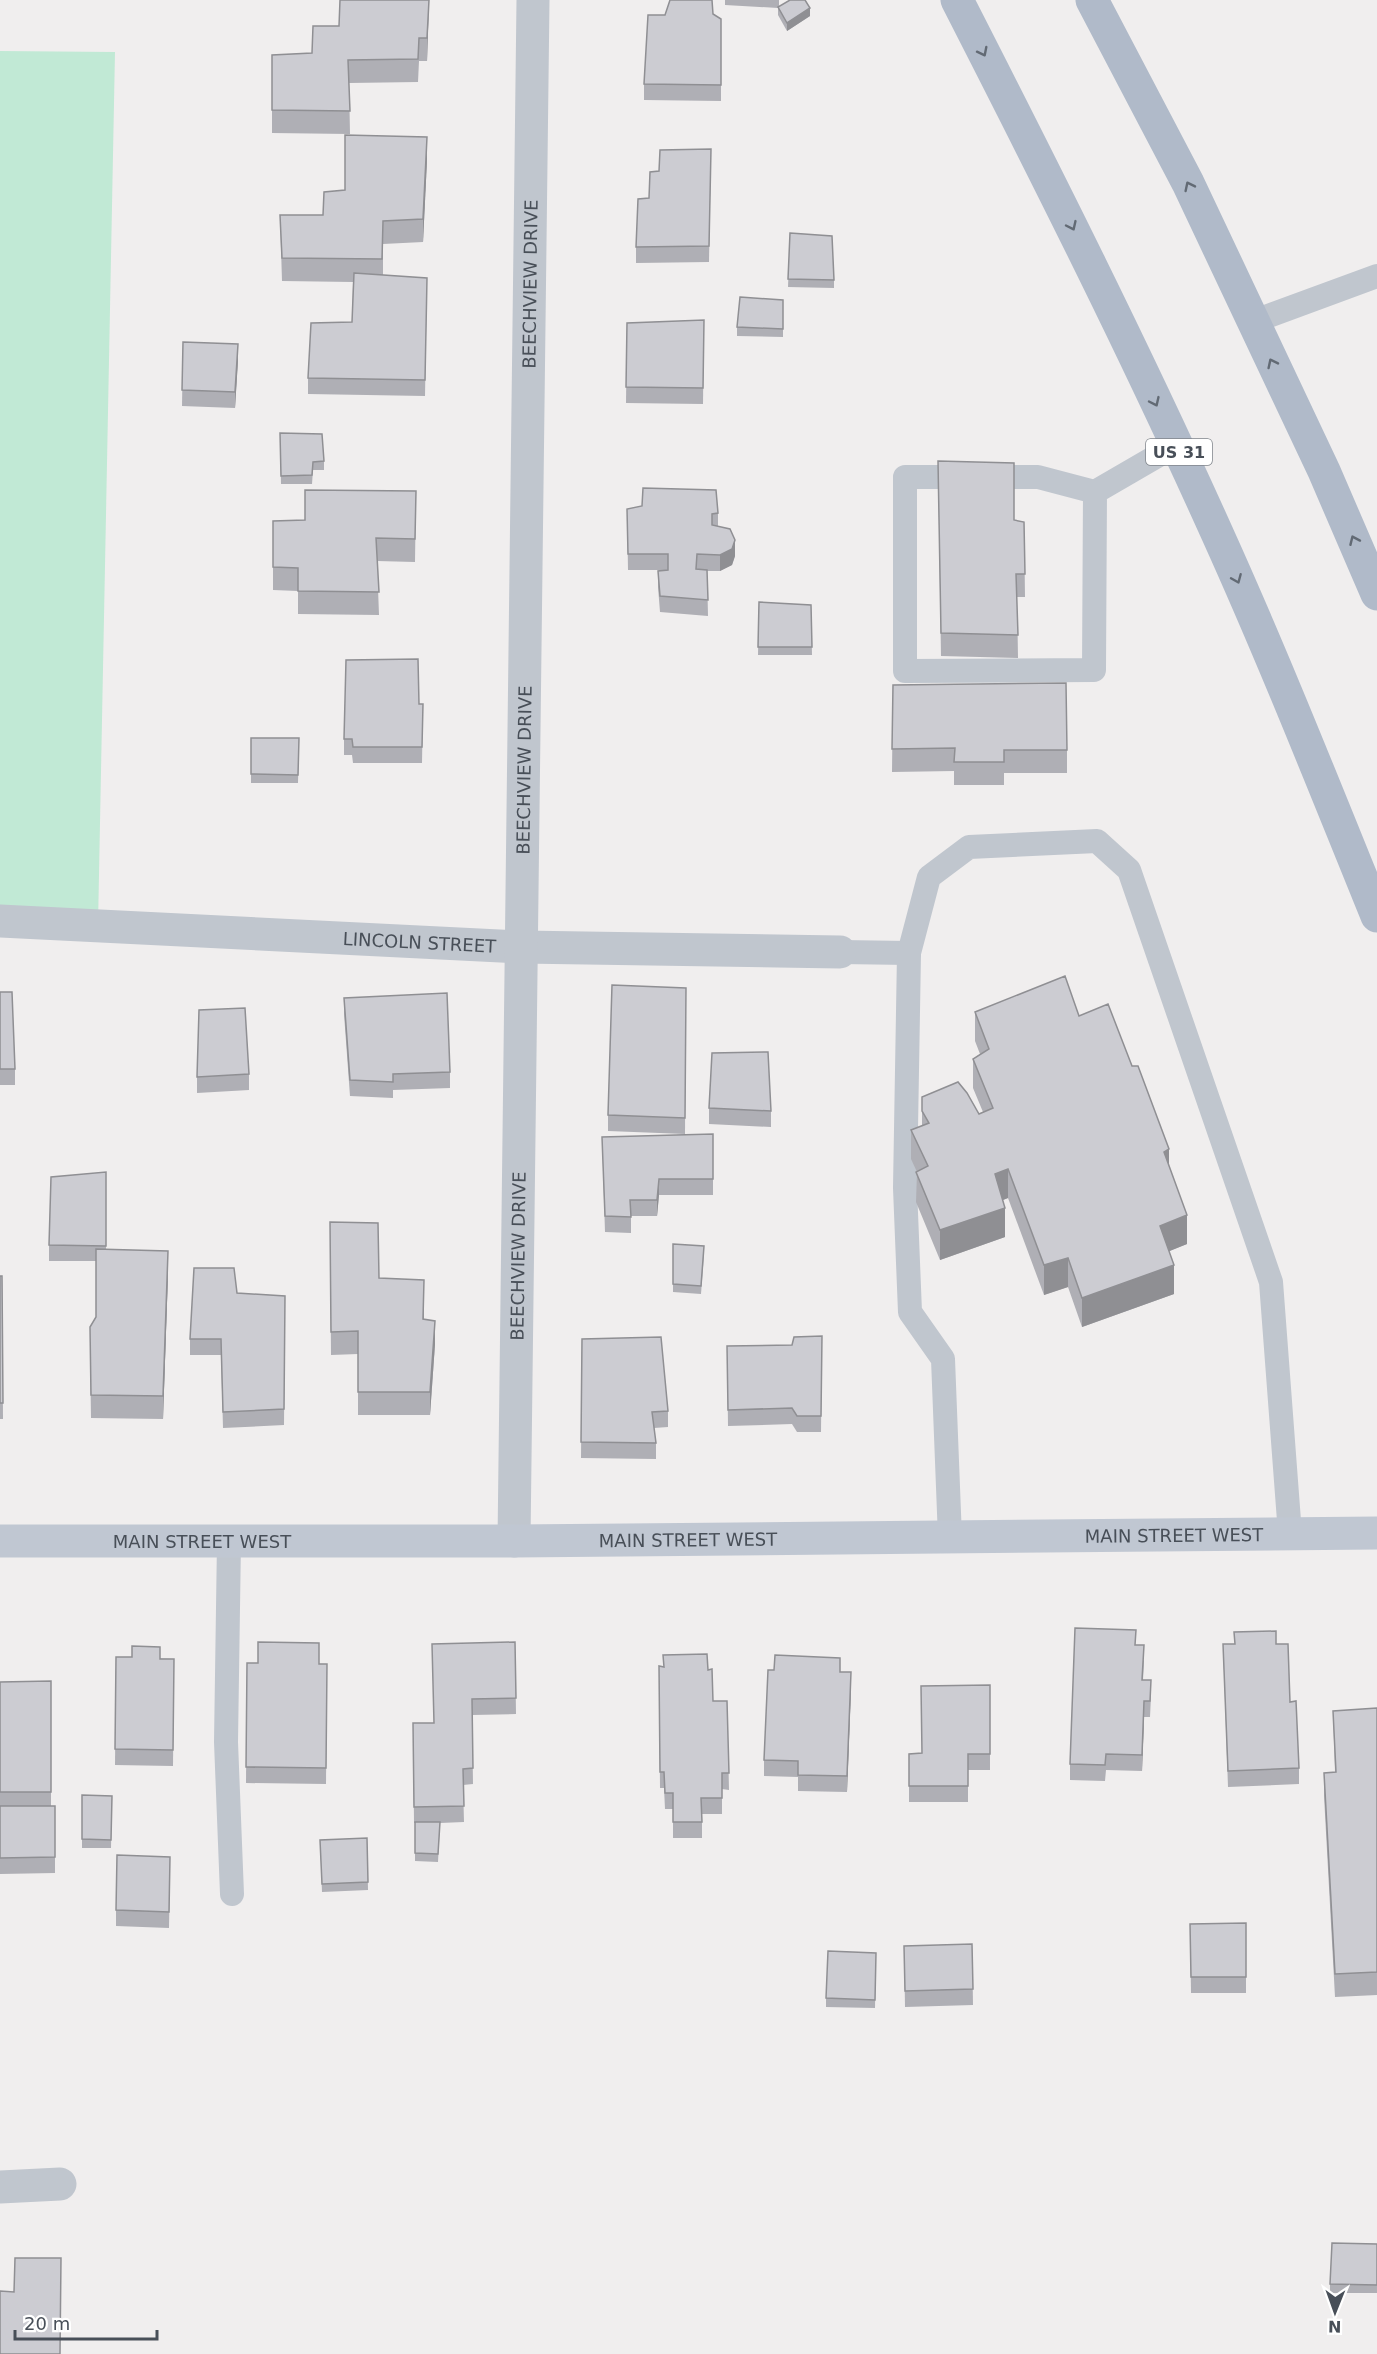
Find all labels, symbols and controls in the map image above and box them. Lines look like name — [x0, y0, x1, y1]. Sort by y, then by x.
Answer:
one-way arrow — [976, 46, 988, 57]
one-way arrow — [1185, 182, 1197, 193]
street label: BEECHVIEW DRIVE — [518, 199, 541, 369]
one-way arrow — [1064, 219, 1076, 230]
one-way arrow — [1267, 358, 1279, 369]
one-way arrow — [1148, 396, 1160, 407]
road number: US 31 — [1146, 439, 1212, 465]
one-way arrow — [1349, 535, 1361, 546]
one-way arrow — [1230, 573, 1242, 584]
street label: BEECHVIEW DRIVE — [512, 685, 535, 855]
street label: LINCOLN STREET — [342, 928, 498, 956]
street label: BEECHVIEW DRIVE — [506, 1171, 529, 1341]
street label: MAIN STREET WEST — [1085, 1524, 1264, 1546]
street label: MAIN STREET WEST — [599, 1528, 778, 1551]
street label: MAIN STREET WEST — [113, 1531, 292, 1552]
north arrow — [1305, 2282, 1365, 2342]
scale bar — [15, 2303, 158, 2341]
text: 20 m — [24, 2313, 70, 2334]
text: N — [1328, 2317, 1342, 2336]

